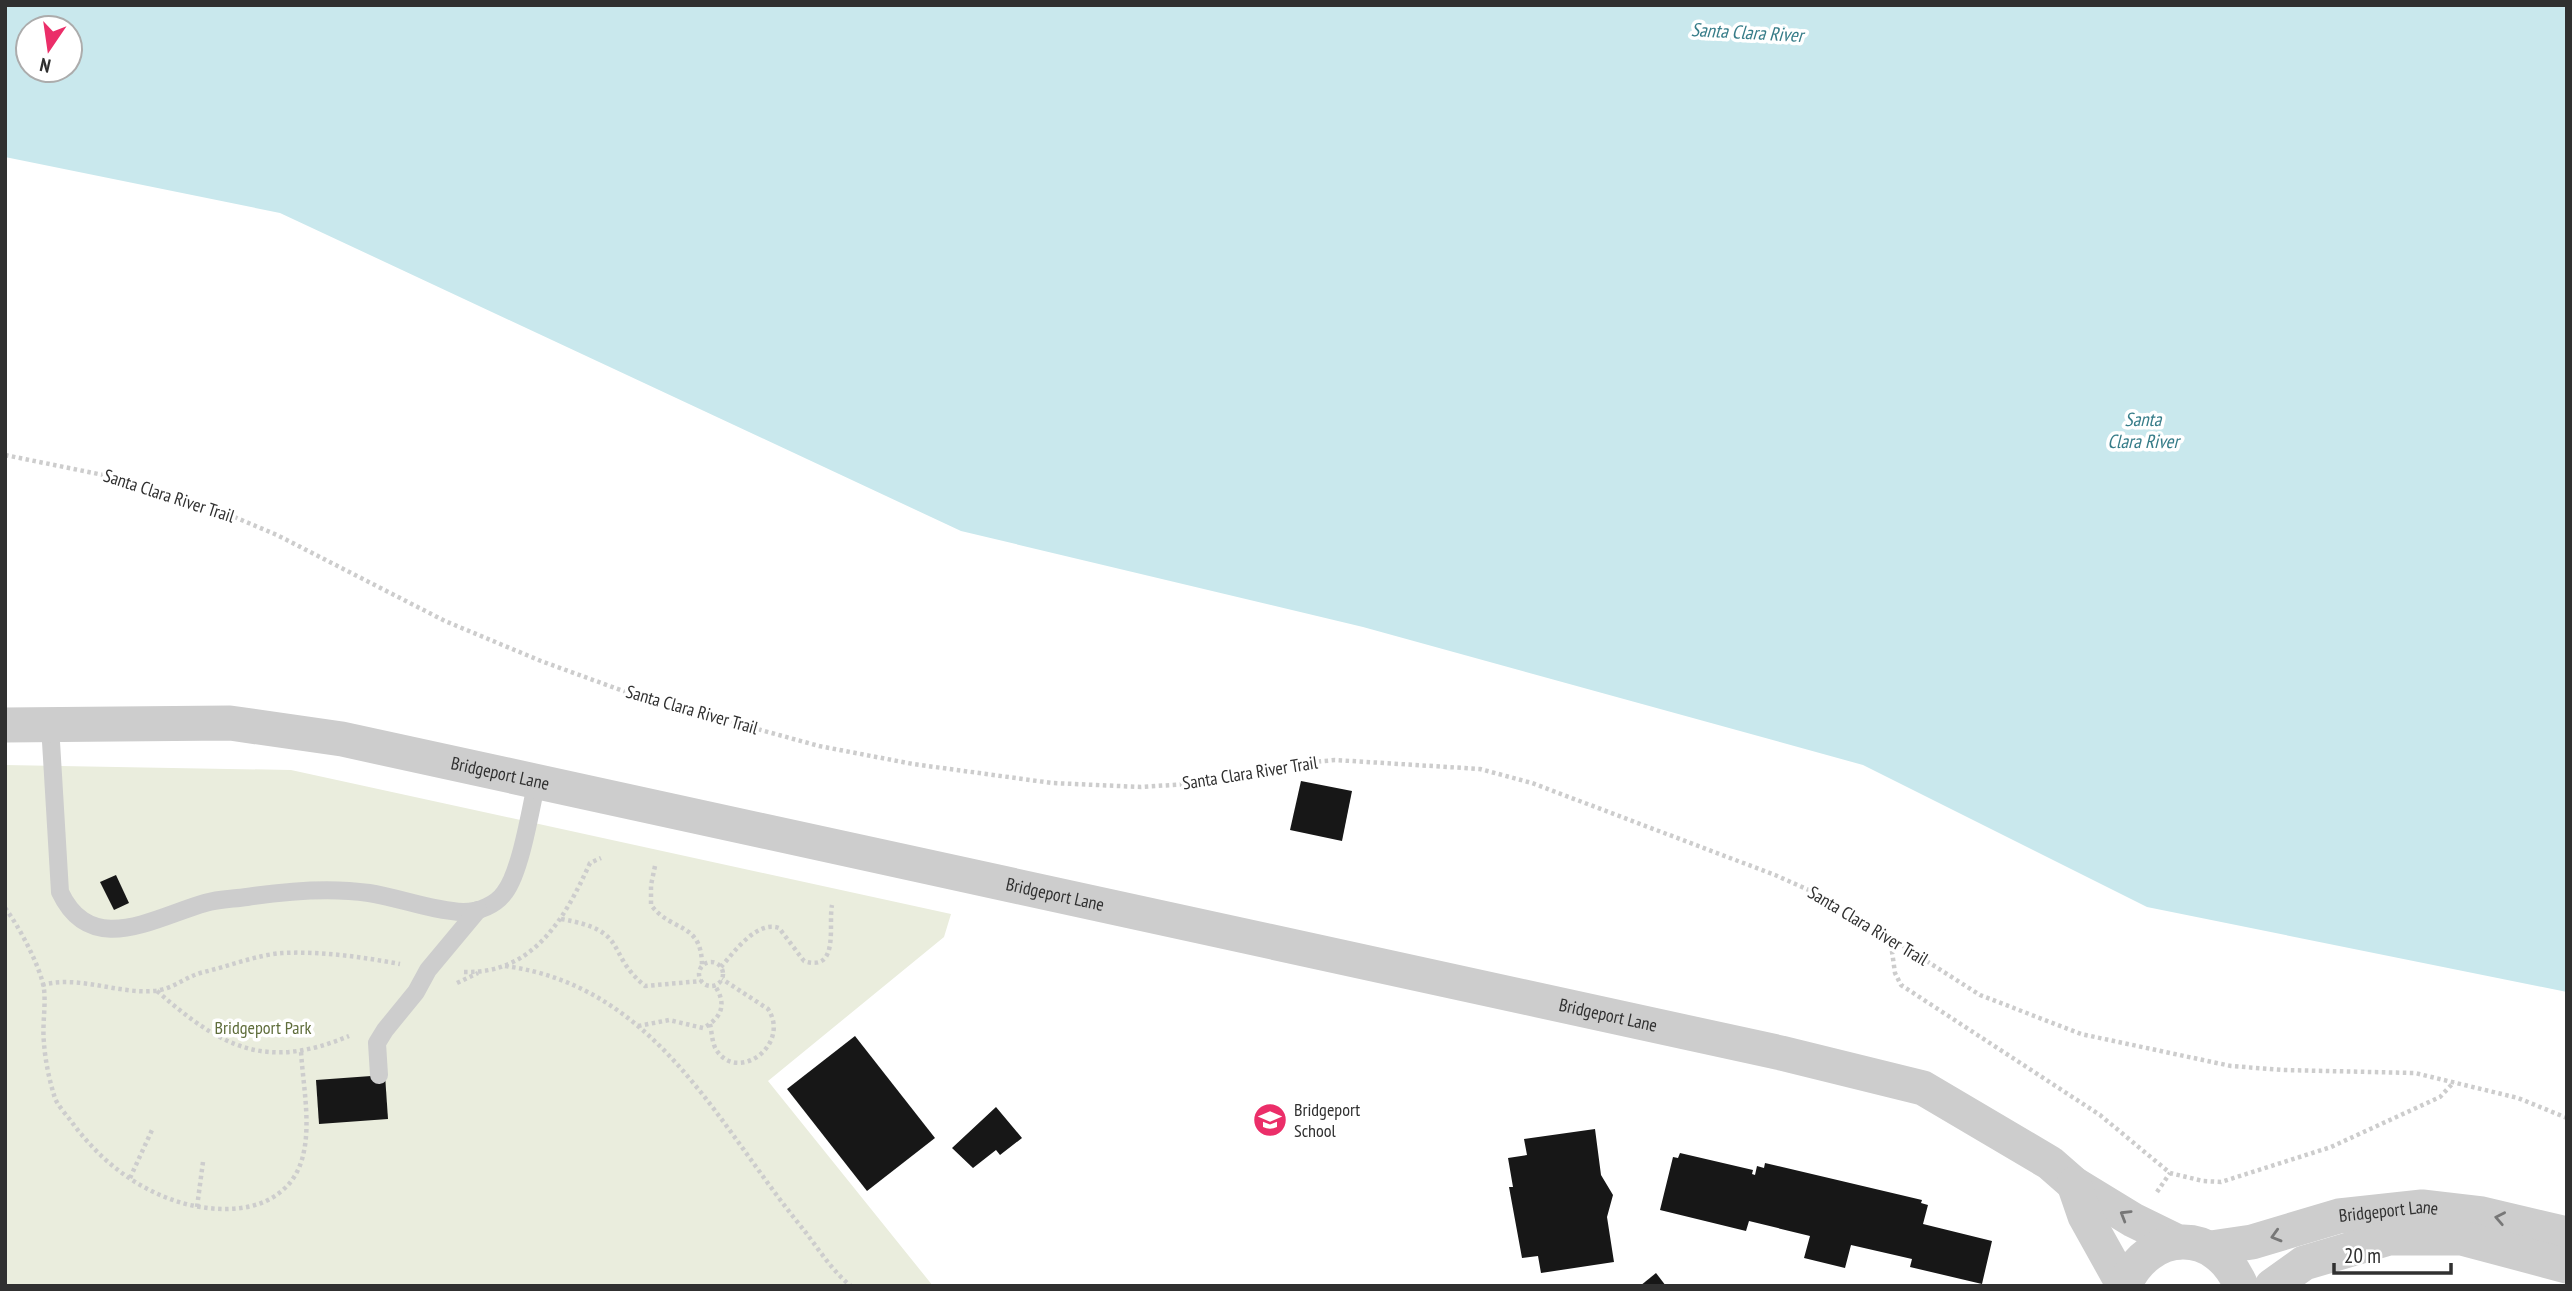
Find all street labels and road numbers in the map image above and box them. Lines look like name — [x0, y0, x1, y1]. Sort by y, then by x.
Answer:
street label: Santa Clara River Trail — [101, 464, 238, 528]
street label: Santa Clara River Trail — [623, 680, 762, 740]
street label: Santa Clara River Trail — [1181, 750, 1320, 795]
street label: Bridgeport Lane — [449, 751, 551, 795]
street label: Bridgeport Lane — [1004, 872, 1106, 916]
street label: Santa Clara River Trail — [1804, 881, 1933, 971]
street label: Bridgeport Lane — [1557, 993, 1659, 1037]
street label: Bridgeport Lane — [2338, 1195, 2440, 1227]

